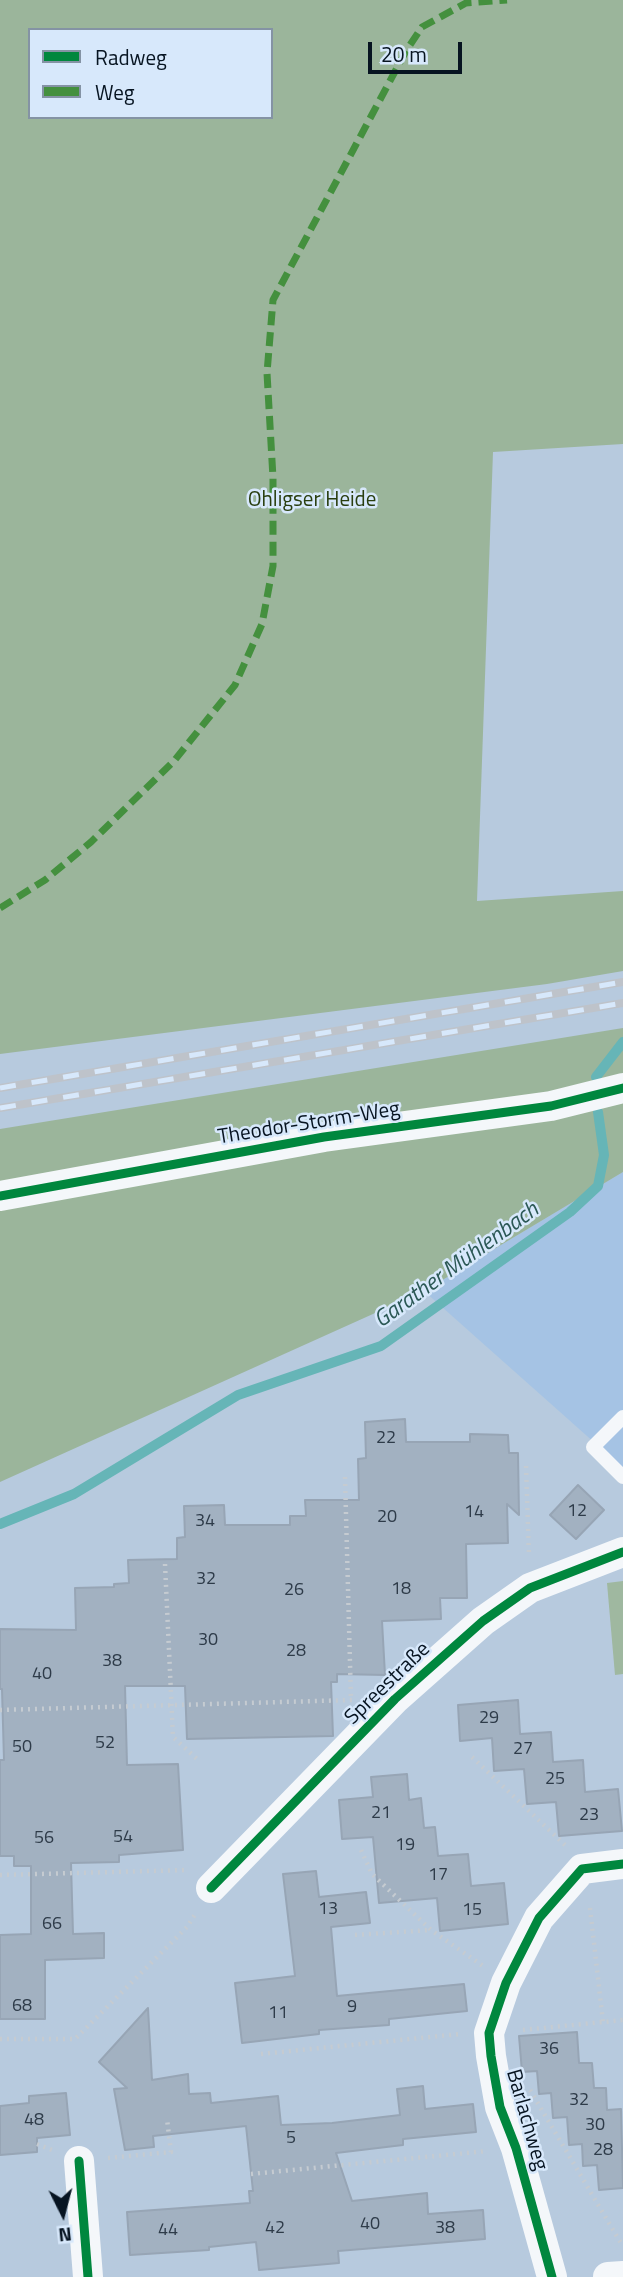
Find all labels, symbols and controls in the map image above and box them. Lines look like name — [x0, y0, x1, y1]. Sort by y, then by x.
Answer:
legend — [28, 28, 273, 119]
scale bar — [371, 28, 466, 72]
text: 20 m — [381, 38, 427, 70]
text: Radweg — [95, 41, 167, 73]
text: Weg — [95, 76, 135, 108]
park label: Ohligser Heide — [248, 488, 376, 514]
street label: Theodor-Storm-Weg — [216, 1097, 402, 1151]
water label: Garather Mühlenbach — [369, 1197, 545, 1335]
house number: 22 — [376, 1428, 396, 1450]
house number: 12 — [567, 1501, 587, 1523]
house number: 14 — [464, 1502, 484, 1524]
house number: 20 — [377, 1507, 397, 1529]
house number: 34 — [195, 1511, 215, 1533]
house number: 32 — [196, 1569, 216, 1591]
house number: 18 — [391, 1579, 411, 1601]
house number: 26 — [284, 1580, 304, 1602]
house number: 30 — [198, 1630, 218, 1652]
street label: Spreestraße — [340, 1637, 436, 1731]
house number: 28 — [286, 1641, 306, 1663]
house number: 38 — [102, 1651, 122, 1673]
house number: 40 — [32, 1664, 52, 1686]
house number: 29 — [479, 1708, 499, 1730]
house number: 52 — [95, 1733, 115, 1755]
house number: 50 — [12, 1737, 32, 1759]
house number: 27 — [513, 1739, 533, 1761]
house number: 25 — [545, 1769, 565, 1791]
house number: 21 — [371, 1803, 391, 1825]
house number: 23 — [579, 1805, 599, 1827]
house number: 54 — [113, 1827, 133, 1849]
house number: 56 — [34, 1828, 54, 1850]
house number: 19 — [395, 1835, 415, 1857]
house number: 17 — [428, 1865, 448, 1887]
house number: 13 — [318, 1899, 338, 1921]
house number: 15 — [462, 1900, 482, 1922]
house number: 66 — [42, 1914, 62, 1936]
house number: 68 — [12, 1996, 32, 2018]
house number: 9 — [347, 1997, 357, 2019]
house number: 11 — [268, 2003, 288, 2025]
house number: 36 — [539, 2039, 559, 2061]
street label: Barlachweg — [500, 2067, 552, 2173]
house number: 32 — [569, 2090, 589, 2112]
house number: 48 — [24, 2110, 44, 2132]
house number: 30 — [585, 2115, 605, 2137]
house number: 5 — [286, 2128, 296, 2150]
house number: 28 — [593, 2140, 613, 2162]
north arrow — [28, 2179, 98, 2249]
house number: 40 — [360, 2214, 380, 2236]
house number: 42 — [265, 2218, 285, 2240]
house number: 38 — [435, 2218, 455, 2240]
text: N — [57, 2220, 73, 2250]
house number: 44 — [158, 2220, 178, 2242]

